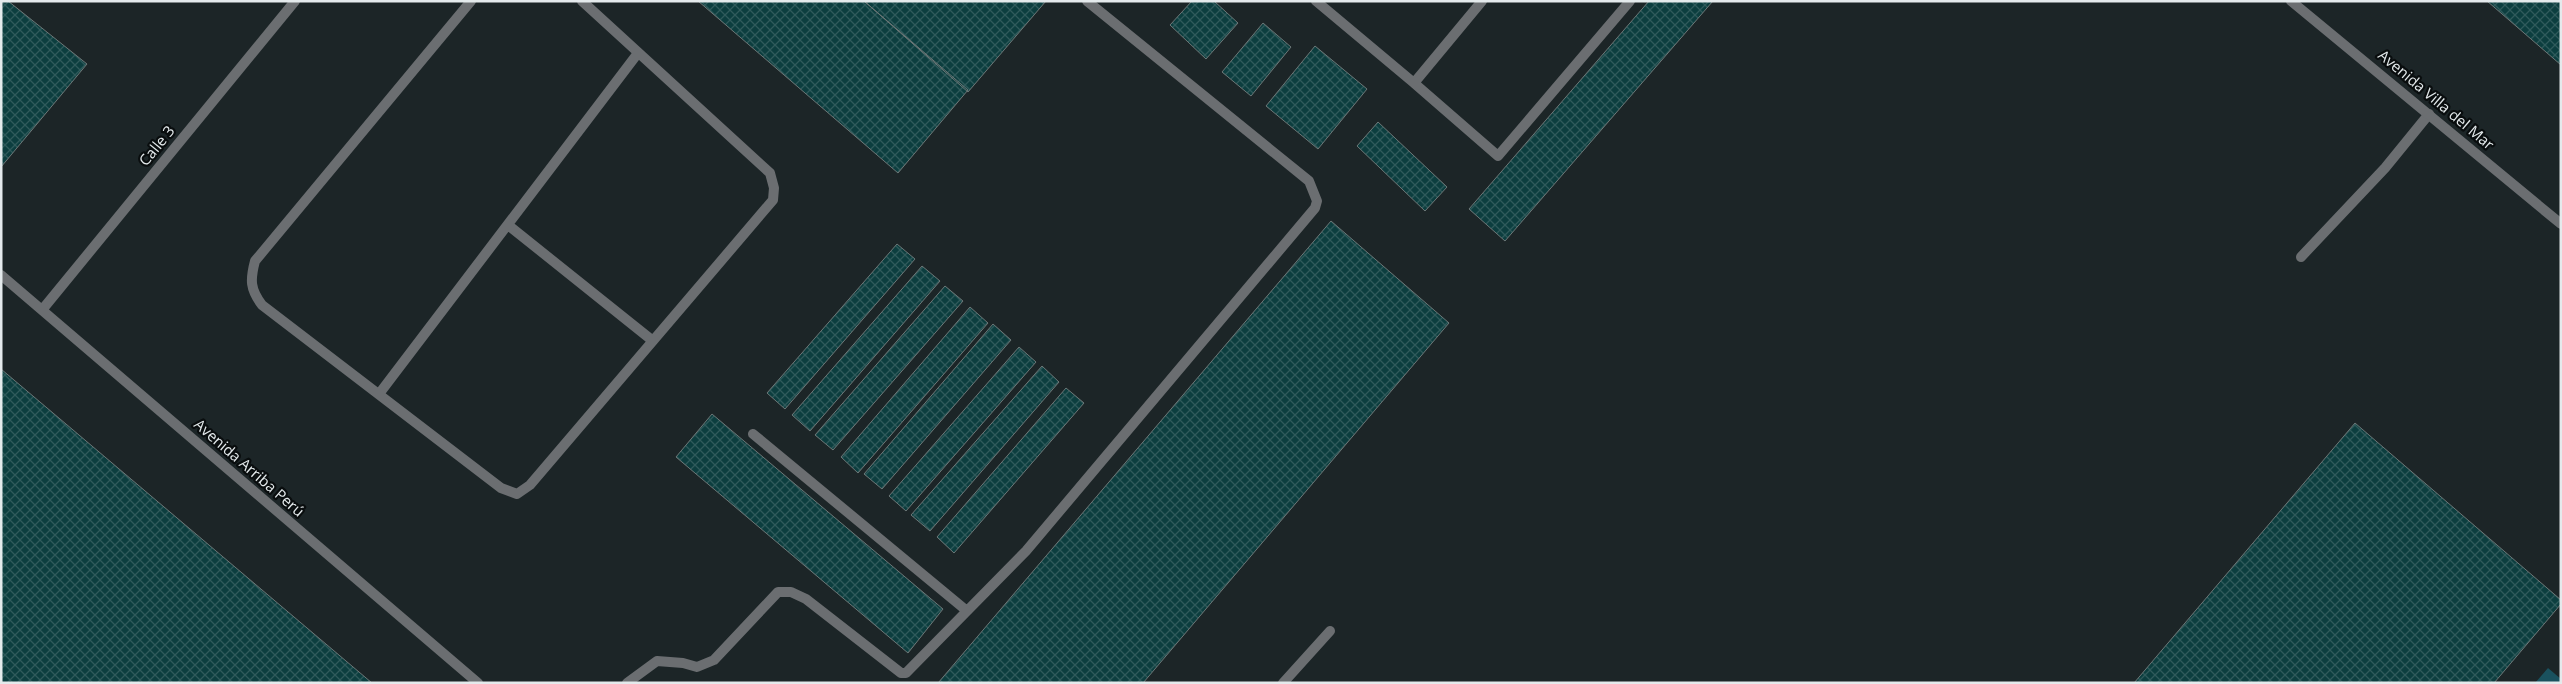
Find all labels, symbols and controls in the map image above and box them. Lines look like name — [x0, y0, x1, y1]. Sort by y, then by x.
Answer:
street label: Avenida Villa del Mar — [2374, 45, 2499, 154]
street label: Calle 3 — [134, 121, 179, 170]
street label: Avenida Arriba Perú — [190, 414, 309, 521]

